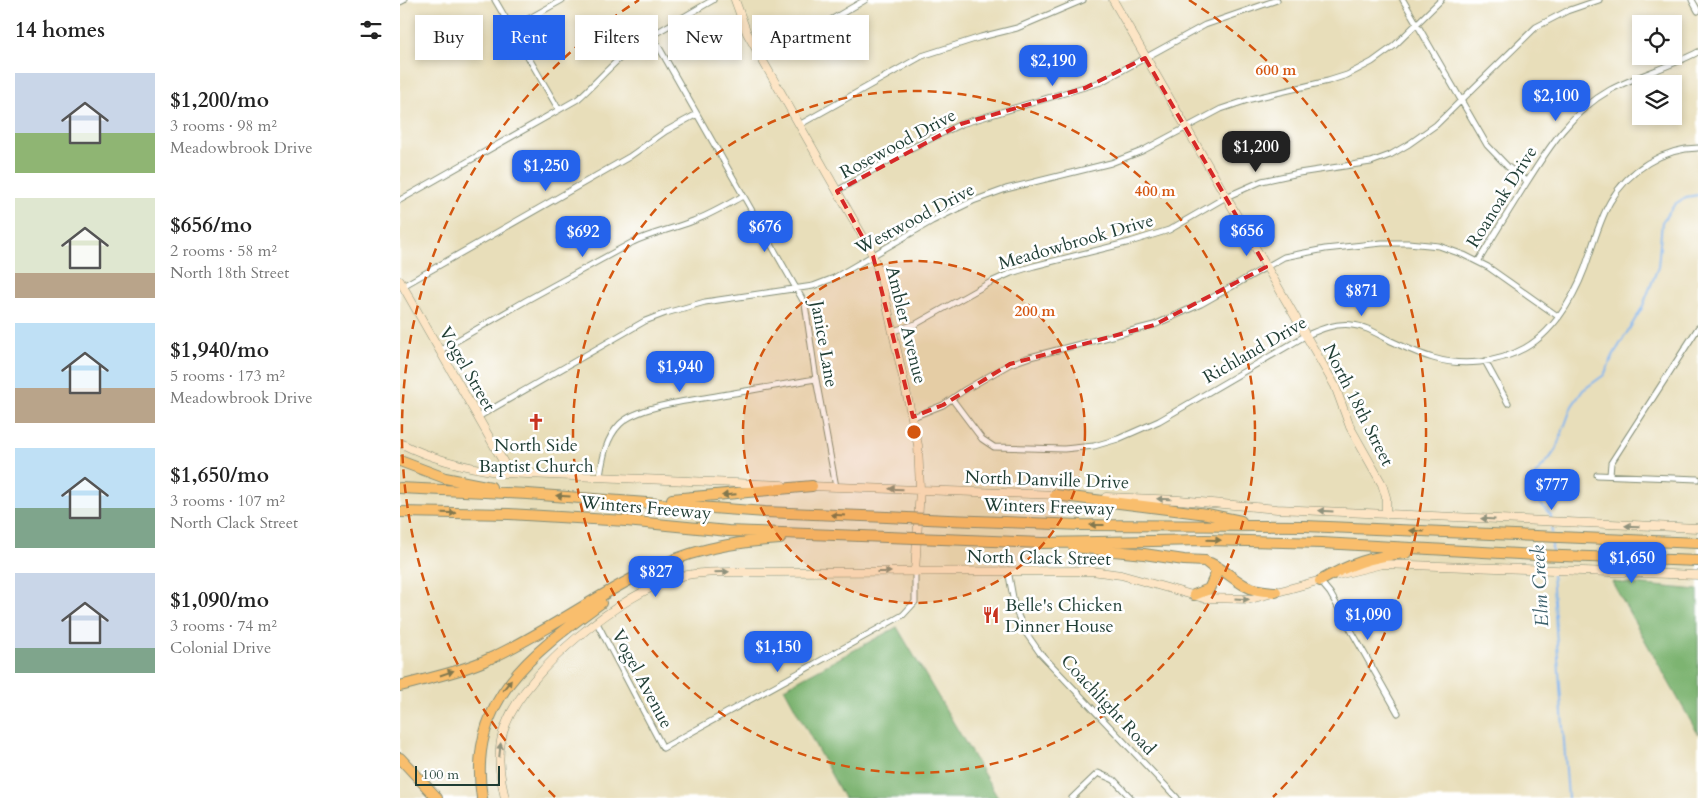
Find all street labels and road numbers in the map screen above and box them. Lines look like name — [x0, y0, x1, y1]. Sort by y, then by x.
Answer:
street label: Rosewood Drive — [836, 103, 960, 185]
street label: Roanoak Drive — [1461, 141, 1543, 253]
street label: Westwood Drive — [850, 177, 979, 261]
street label: Meadowbrook Drive — [995, 208, 1157, 276]
street label: Ambler Avenue — [879, 264, 933, 386]
street label: Janice Lane — [804, 296, 844, 389]
street label: Richland Drive — [1198, 310, 1312, 390]
street label: Vogel Street — [433, 322, 501, 416]
street label: North 18th Street — [1316, 340, 1400, 471]
street label: North Danville Drive — [964, 465, 1130, 495]
street label: Winters Freeway — [578, 490, 713, 526]
street label: Winters Freeway — [982, 492, 1116, 522]
street label: North Clack Street — [967, 544, 1112, 572]
street label: Vogel Avenue — [605, 625, 679, 733]
street label: Coachlight Road — [1055, 649, 1161, 761]

